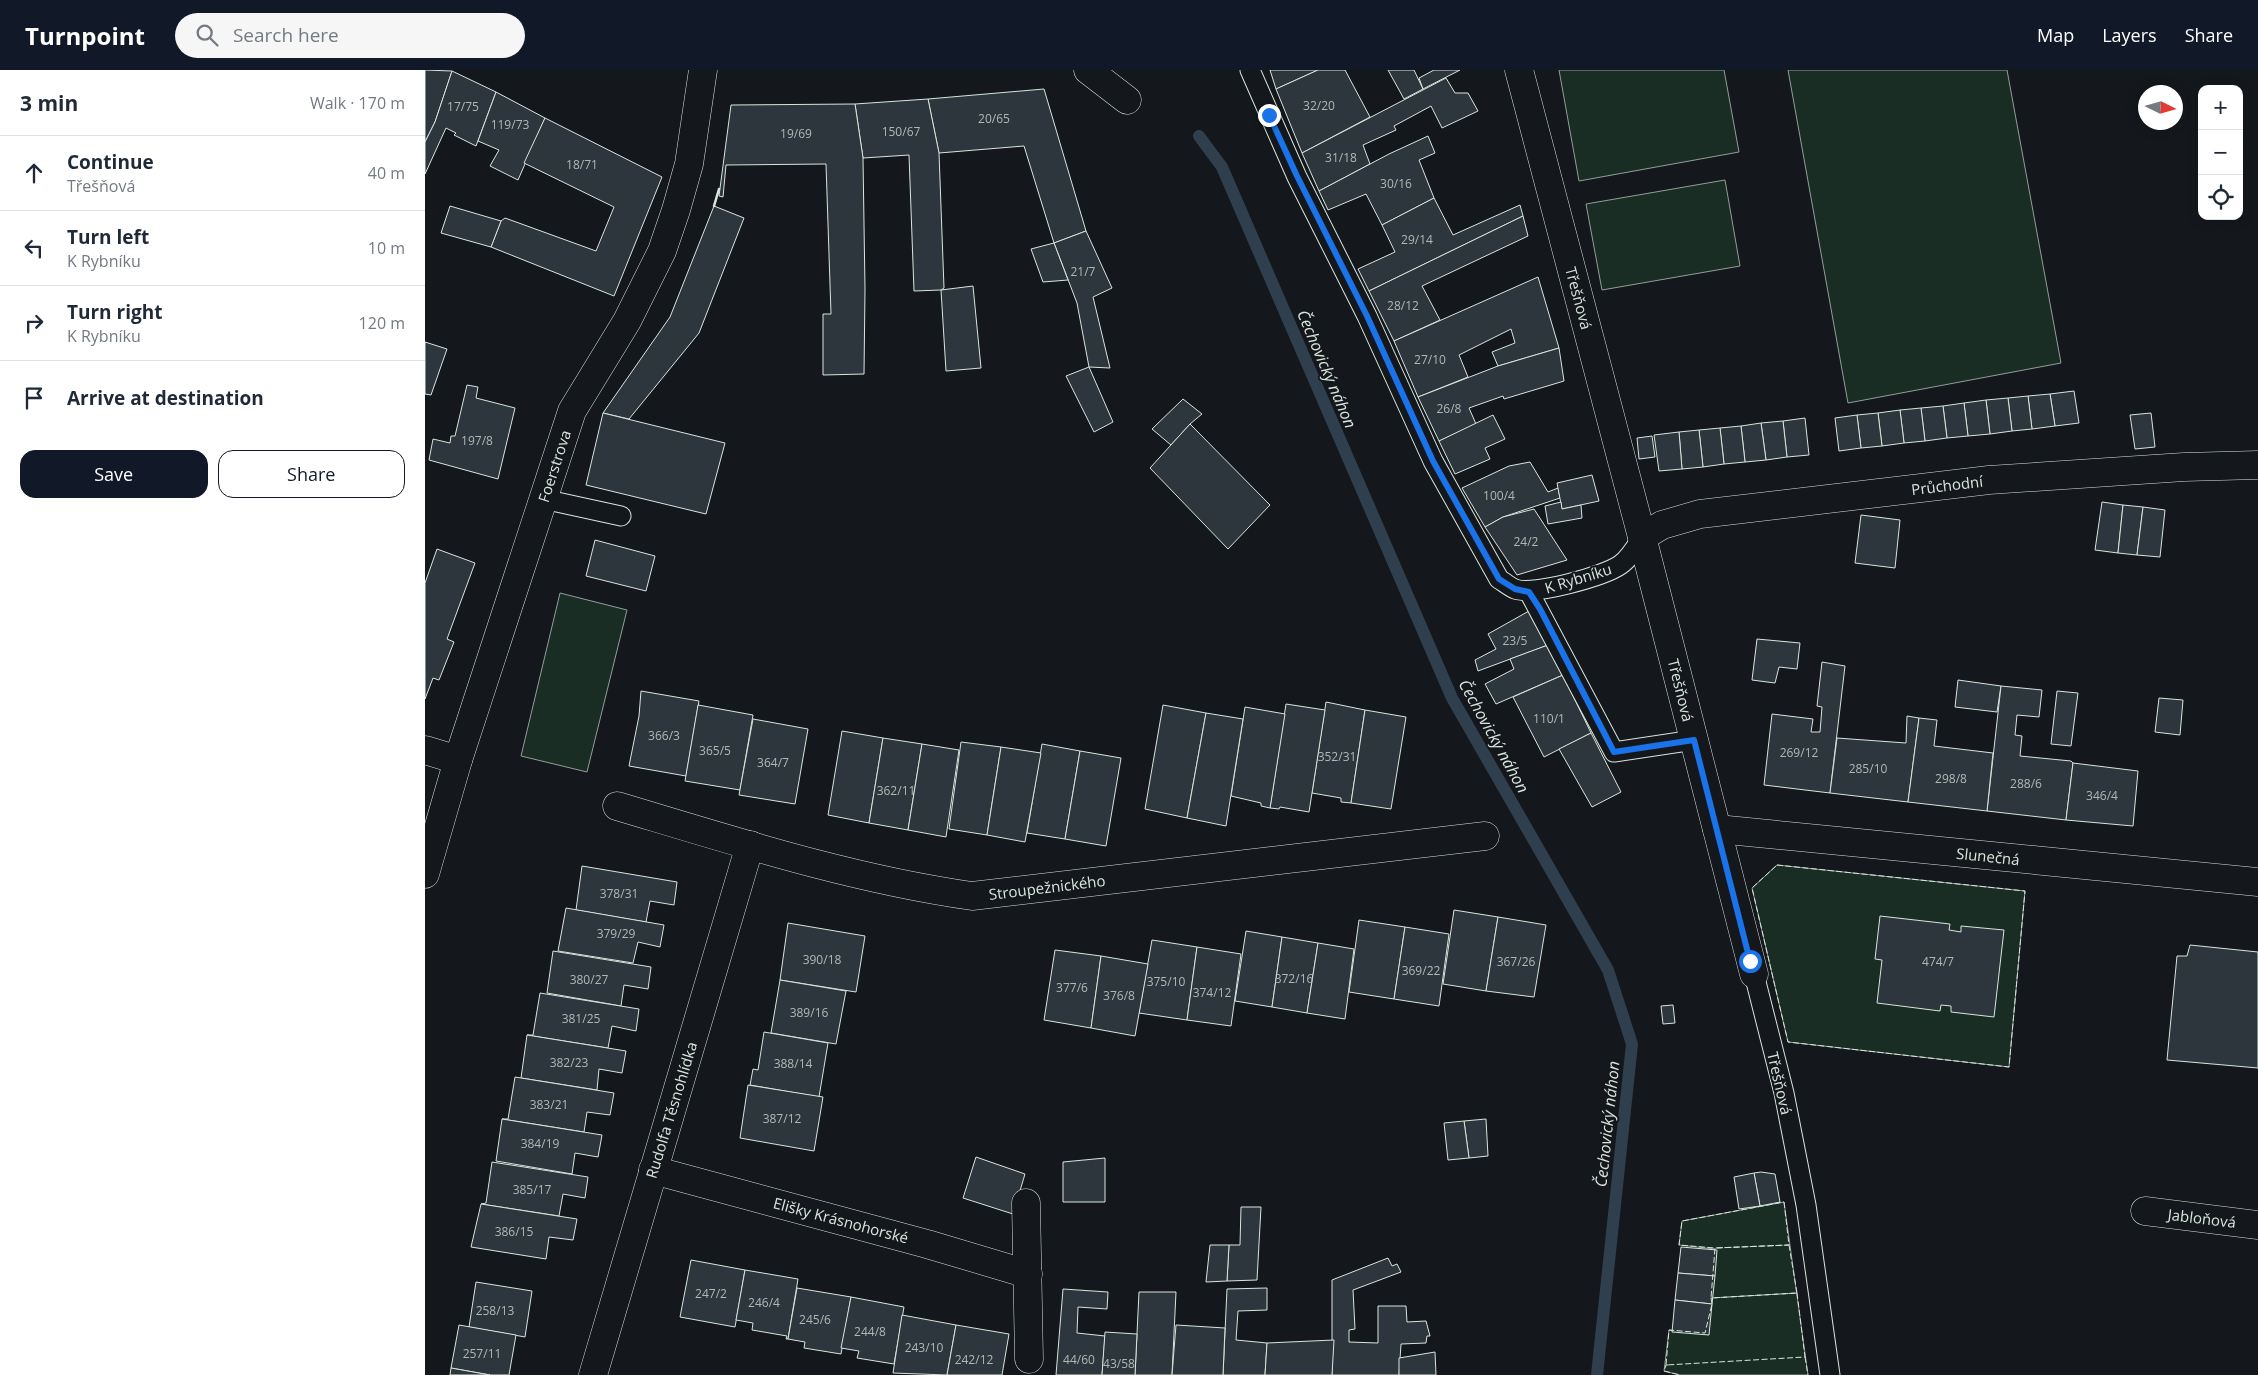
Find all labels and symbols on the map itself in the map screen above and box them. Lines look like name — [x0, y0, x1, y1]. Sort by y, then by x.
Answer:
north arrow — [2138, 85, 2183, 130]
house number: 32/20 — [1303, 97, 1335, 114]
house number: 17/75 — [447, 98, 479, 115]
route end — [1258, 104, 1281, 127]
house number: 20/65 — [978, 110, 1010, 127]
house number: 119/73 — [491, 116, 529, 133]
house number: 150/67 — [882, 123, 920, 140]
house number: 19/69 — [780, 125, 812, 142]
house number: 31/18 — [1325, 149, 1357, 166]
house number: 18/71 — [566, 156, 598, 173]
house number: 30/16 — [1380, 175, 1412, 192]
house number: 29/14 — [1401, 231, 1433, 248]
house number: 21/7 — [1071, 263, 1096, 280]
street label: Třešňová — [1561, 264, 1597, 332]
house number: 28/12 — [1387, 297, 1419, 314]
water label: Čechovický náhon — [1292, 306, 1362, 432]
house number: 27/10 — [1414, 351, 1446, 368]
house number: 26/8 — [1437, 400, 1462, 417]
street label: Foerstrova — [533, 427, 575, 505]
house number: 197/8 — [461, 432, 493, 449]
street label: Průchodní — [1910, 471, 1985, 499]
house number: 100/4 — [1483, 487, 1515, 504]
house number: 24/2 — [1514, 533, 1539, 550]
street label: K Rybníku — [1542, 558, 1614, 598]
house number: 23/5 — [1503, 632, 1528, 649]
street label: Třešňová — [1664, 657, 1698, 723]
water label: Čechovický náhon — [1454, 675, 1534, 797]
house number: 110/1 — [1533, 710, 1565, 727]
house number: 366/3 — [648, 727, 680, 744]
house number: 365/5 — [699, 742, 731, 759]
house number: 269/12 — [1780, 744, 1818, 761]
house number: 352/31 — [1318, 748, 1356, 765]
house number: 364/7 — [757, 754, 789, 771]
house number: 285/10 — [1849, 760, 1887, 777]
house number: 298/8 — [1935, 770, 1967, 787]
house number: 288/6 — [2010, 775, 2042, 792]
house number: 362/11 — [877, 782, 915, 799]
house number: 346/4 — [2086, 787, 2118, 804]
street label: Slunečná — [1955, 843, 2021, 869]
street label: Stroupežnického — [988, 870, 1106, 904]
house number: 378/31 — [600, 885, 638, 902]
house number: 379/29 — [597, 925, 635, 942]
route start — [1739, 950, 1762, 973]
house number: 390/18 — [803, 951, 841, 968]
house number: 367/26 — [1497, 953, 1535, 970]
house number: 474/7 — [1922, 953, 1954, 970]
house number: 369/22 — [1402, 962, 1440, 979]
house number: 372/16 — [1275, 970, 1313, 987]
house number: 380/27 — [570, 971, 608, 988]
house number: 375/10 — [1147, 973, 1185, 990]
house number: 377/6 — [1056, 979, 1088, 996]
house number: 374/12 — [1193, 984, 1231, 1001]
house number: 376/8 — [1103, 987, 1135, 1004]
house number: 389/16 — [790, 1004, 828, 1021]
house number: 381/25 — [562, 1010, 600, 1027]
street label: Rudolfa Těsnohlídka — [641, 1039, 701, 1181]
street label: Třešňová — [1763, 1050, 1797, 1116]
house number: 382/23 — [550, 1054, 588, 1071]
house number: 388/14 — [774, 1055, 812, 1072]
water label: Čechovický náhon — [1589, 1060, 1625, 1188]
house number: 383/21 — [530, 1096, 568, 1113]
house number: 387/12 — [763, 1110, 801, 1127]
house number: 384/19 — [521, 1135, 559, 1152]
house number: 385/17 — [513, 1181, 551, 1198]
street label: Elišky Krásnohorské — [771, 1192, 911, 1248]
street label: Jabloňová — [2165, 1204, 2237, 1232]
house number: 386/15 — [495, 1223, 533, 1240]
house number: 247/2 — [695, 1285, 727, 1302]
house number: 246/4 — [748, 1294, 780, 1311]
house number: 258/13 — [476, 1302, 514, 1319]
house number: 245/6 — [799, 1311, 831, 1328]
house number: 244/8 — [854, 1323, 886, 1340]
house number: 243/10 — [905, 1339, 943, 1356]
house number: 257/11 — [463, 1345, 501, 1362]
house number: 242/12 — [955, 1351, 993, 1368]
house number: 44/60 — [1063, 1351, 1095, 1368]
house number: 43/58 — [1103, 1355, 1135, 1372]

